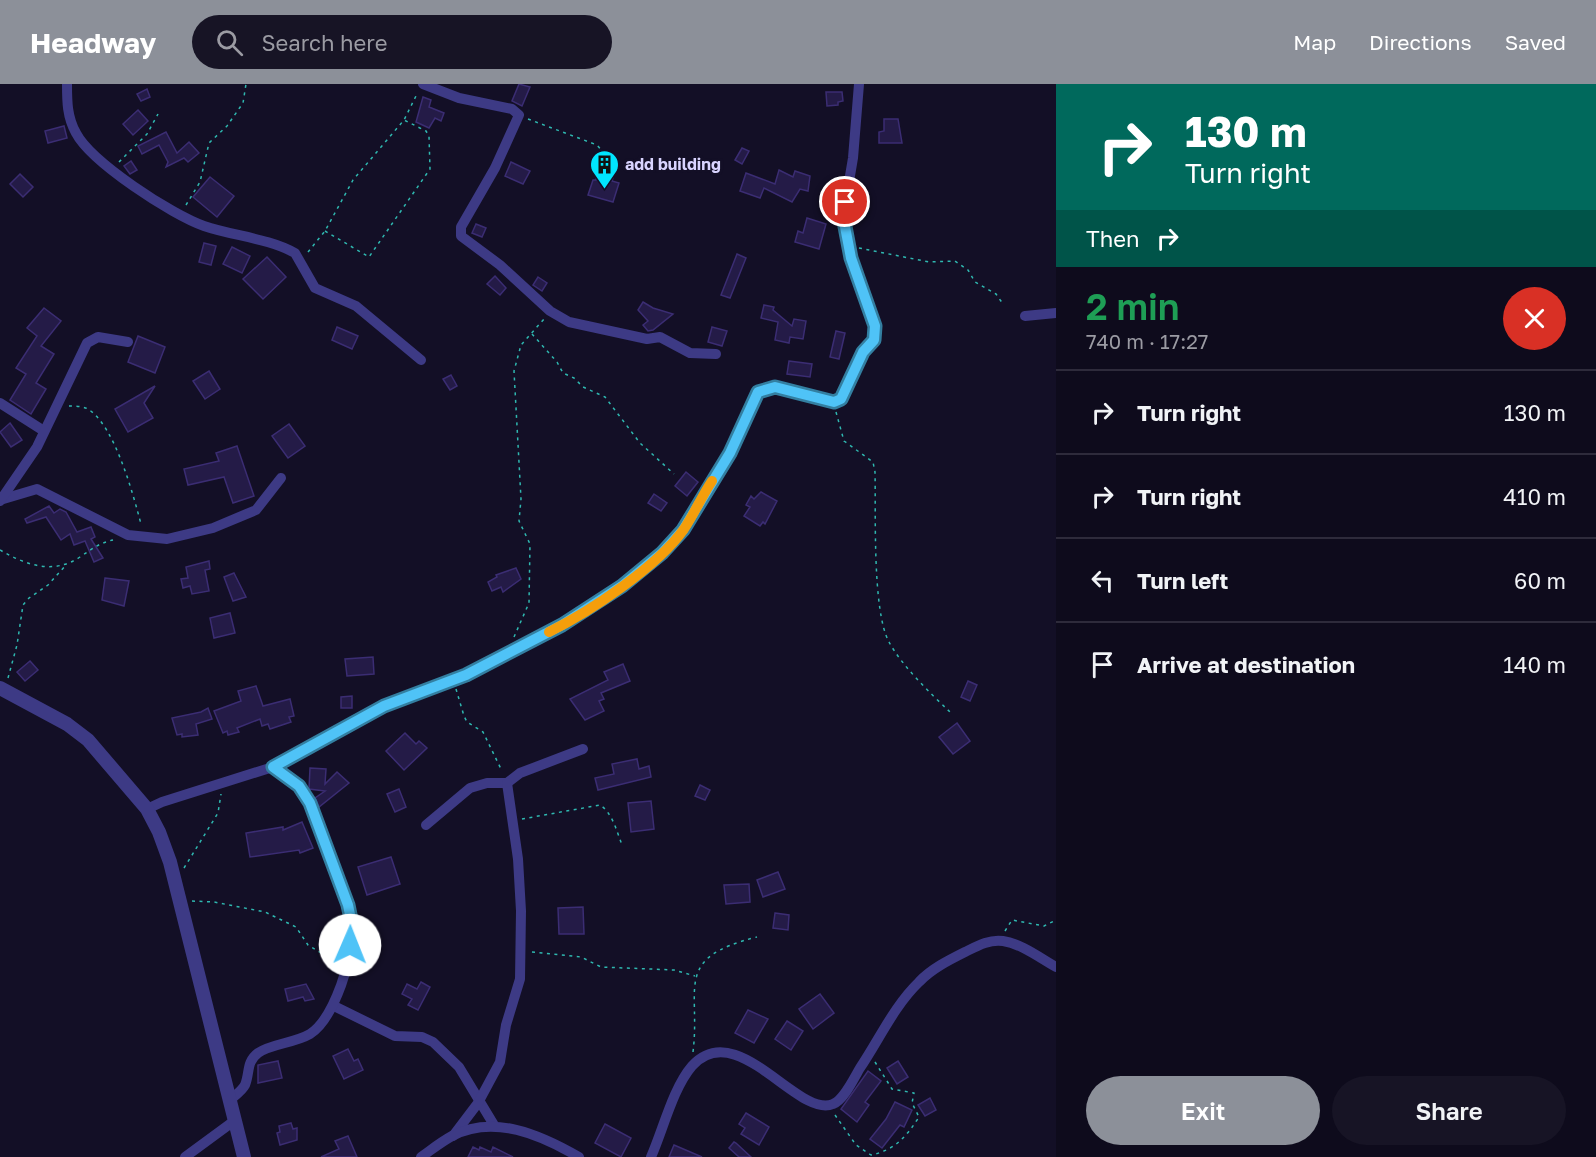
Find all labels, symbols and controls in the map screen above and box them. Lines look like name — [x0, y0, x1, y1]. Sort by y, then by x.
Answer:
search box — [192, 15, 612, 69]
text: Headway — [30, 26, 156, 59]
icon: search — [213, 26, 246, 59]
text: Search here — [261, 29, 387, 56]
text: Map — [1293, 29, 1336, 55]
text: Directions — [1369, 29, 1472, 55]
text: Saved — [1505, 29, 1566, 55]
text: 130 m — [1185, 106, 1307, 156]
icon: right — [1086, 108, 1164, 186]
building icon: add building — [588, 148, 620, 190]
place label: add building — [625, 154, 721, 174]
text: Turn right — [1185, 157, 1311, 189]
pin — [819, 176, 870, 227]
icon: arrive — [828, 185, 861, 218]
icon: right — [1151, 222, 1184, 255]
text: Then — [1086, 225, 1139, 252]
text: 2 min — [1086, 285, 1180, 328]
button: close — [1503, 287, 1566, 350]
text: 740 m · 17:27 — [1086, 329, 1208, 353]
icon: right — [1086, 396, 1119, 429]
text: Turn right — [1137, 399, 1241, 426]
text: 130 m — [1504, 399, 1566, 426]
icon: right — [1086, 480, 1119, 513]
text: Turn right — [1137, 483, 1241, 510]
text: 410 m — [1503, 483, 1566, 510]
icon: left — [1086, 564, 1119, 597]
text: Turn left — [1137, 567, 1228, 594]
text: 60 m — [1514, 567, 1566, 594]
icon: arrive — [1086, 648, 1119, 681]
text: Arrive at destination — [1137, 651, 1355, 678]
text: 140 m — [1503, 651, 1566, 678]
position arrow — [318, 913, 382, 977]
button: Exit — [1086, 1076, 1320, 1145]
button: Share — [1332, 1076, 1566, 1145]

